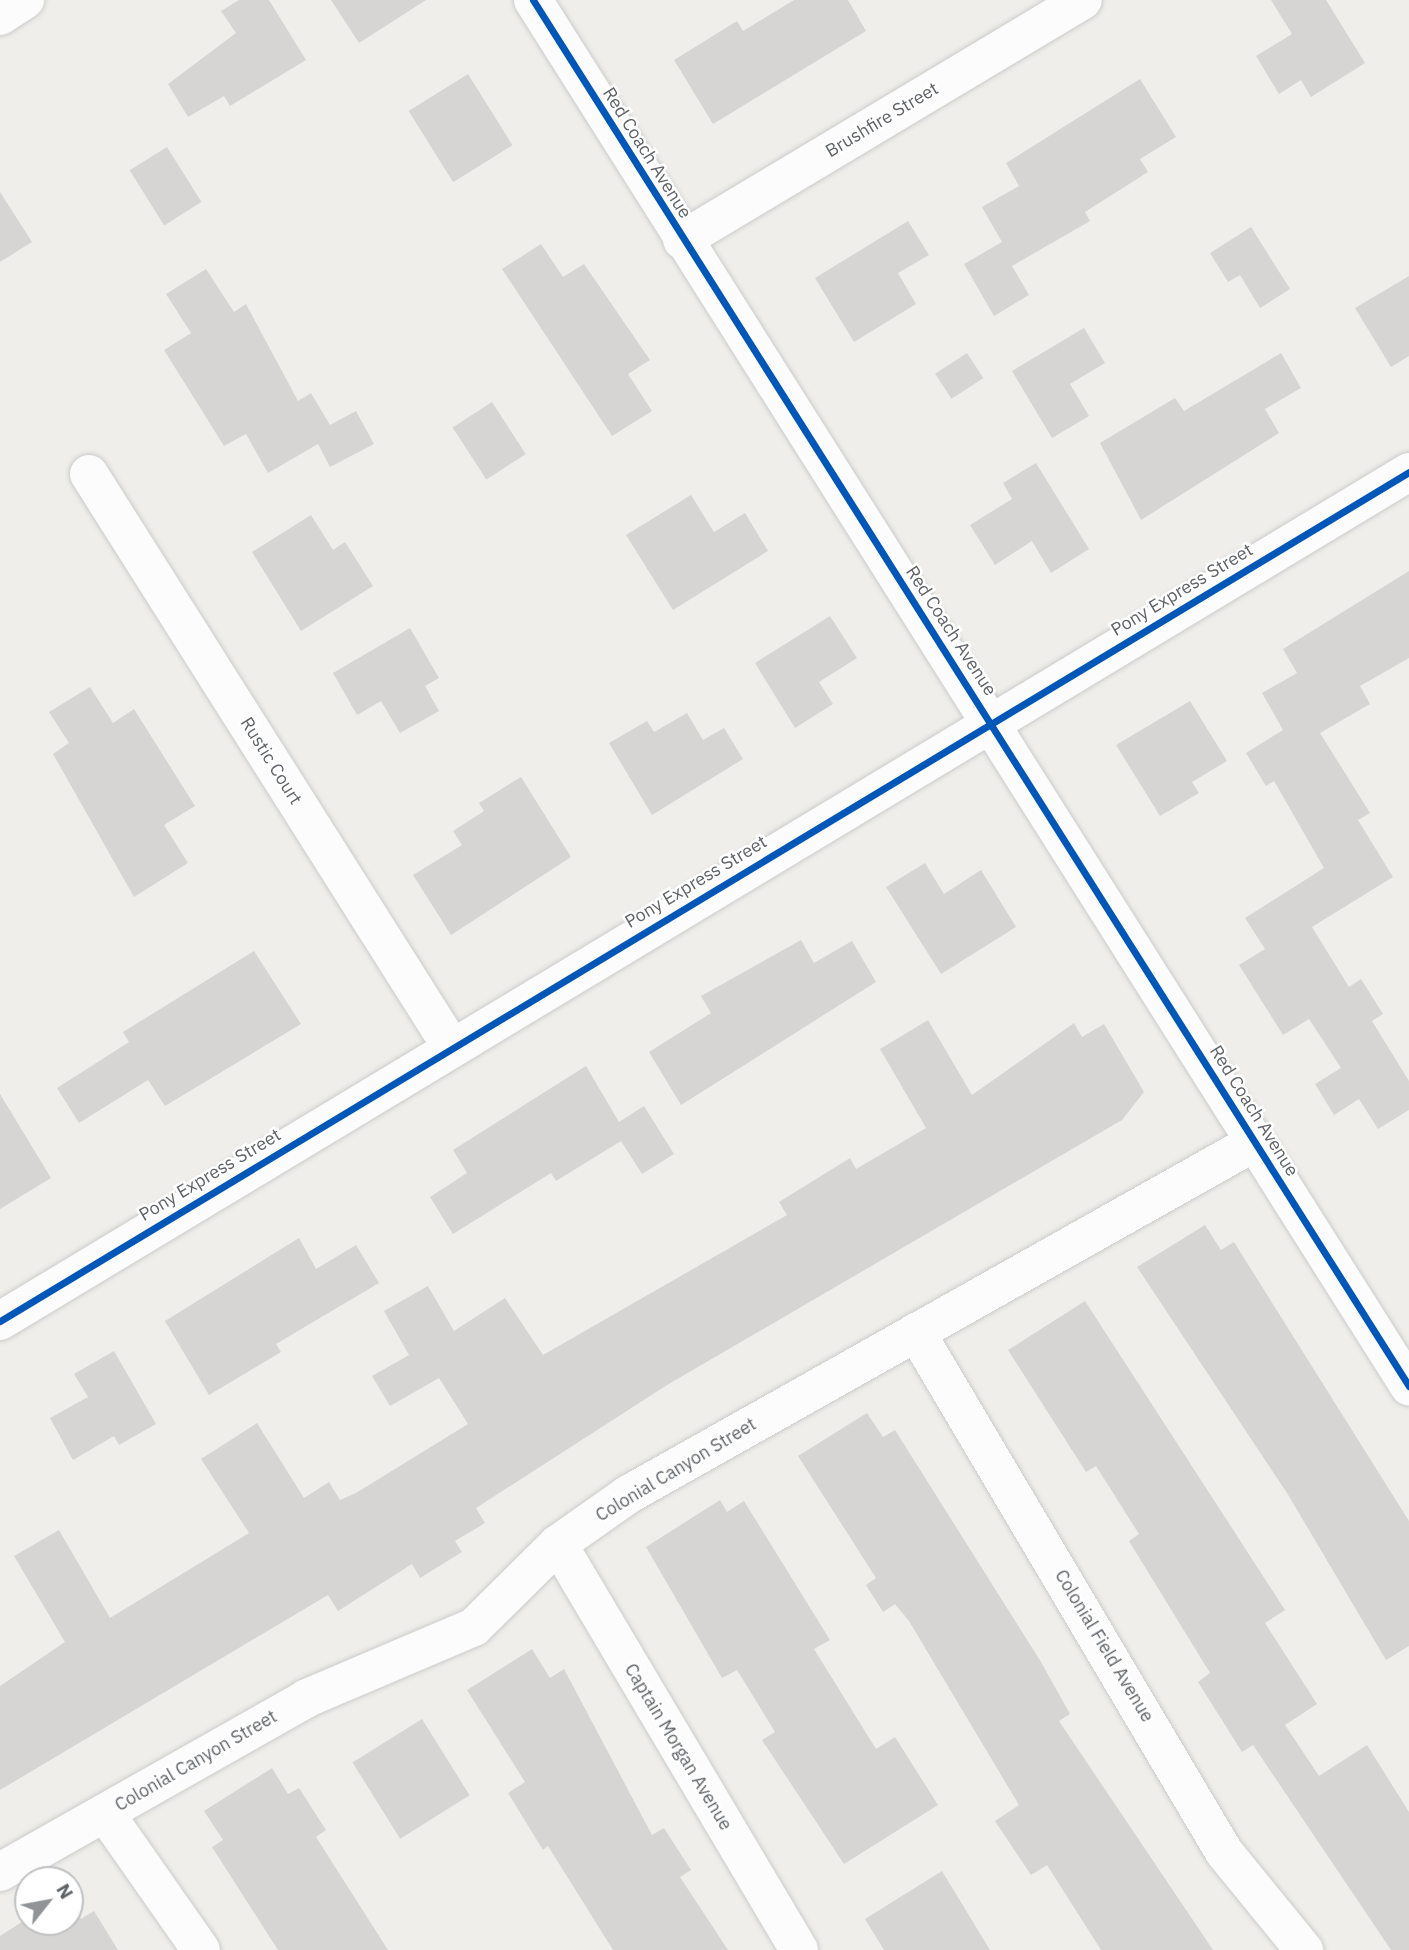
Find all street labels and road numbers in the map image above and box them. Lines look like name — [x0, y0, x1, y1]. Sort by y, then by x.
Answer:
street label: Brushfire Street — [822, 78, 942, 162]
street label: Red Coach Avenue — [598, 84, 696, 222]
street label: Pony Express Street — [1107, 539, 1257, 641]
street label: Red Coach Avenue — [901, 562, 1001, 700]
street label: Rustic Court — [236, 713, 306, 809]
street label: Pony Express Street — [621, 831, 771, 933]
street label: Red Coach Avenue — [1205, 1042, 1303, 1180]
street label: Pony Express Street — [135, 1124, 285, 1226]
street label: Colonial Canyon Street — [592, 1414, 760, 1526]
street label: Colonial Field Avenue — [1050, 1566, 1158, 1726]
street label: Captain Morgan Avenue — [620, 1660, 736, 1834]
street label: Colonial Canyon Street — [111, 1706, 281, 1816]

